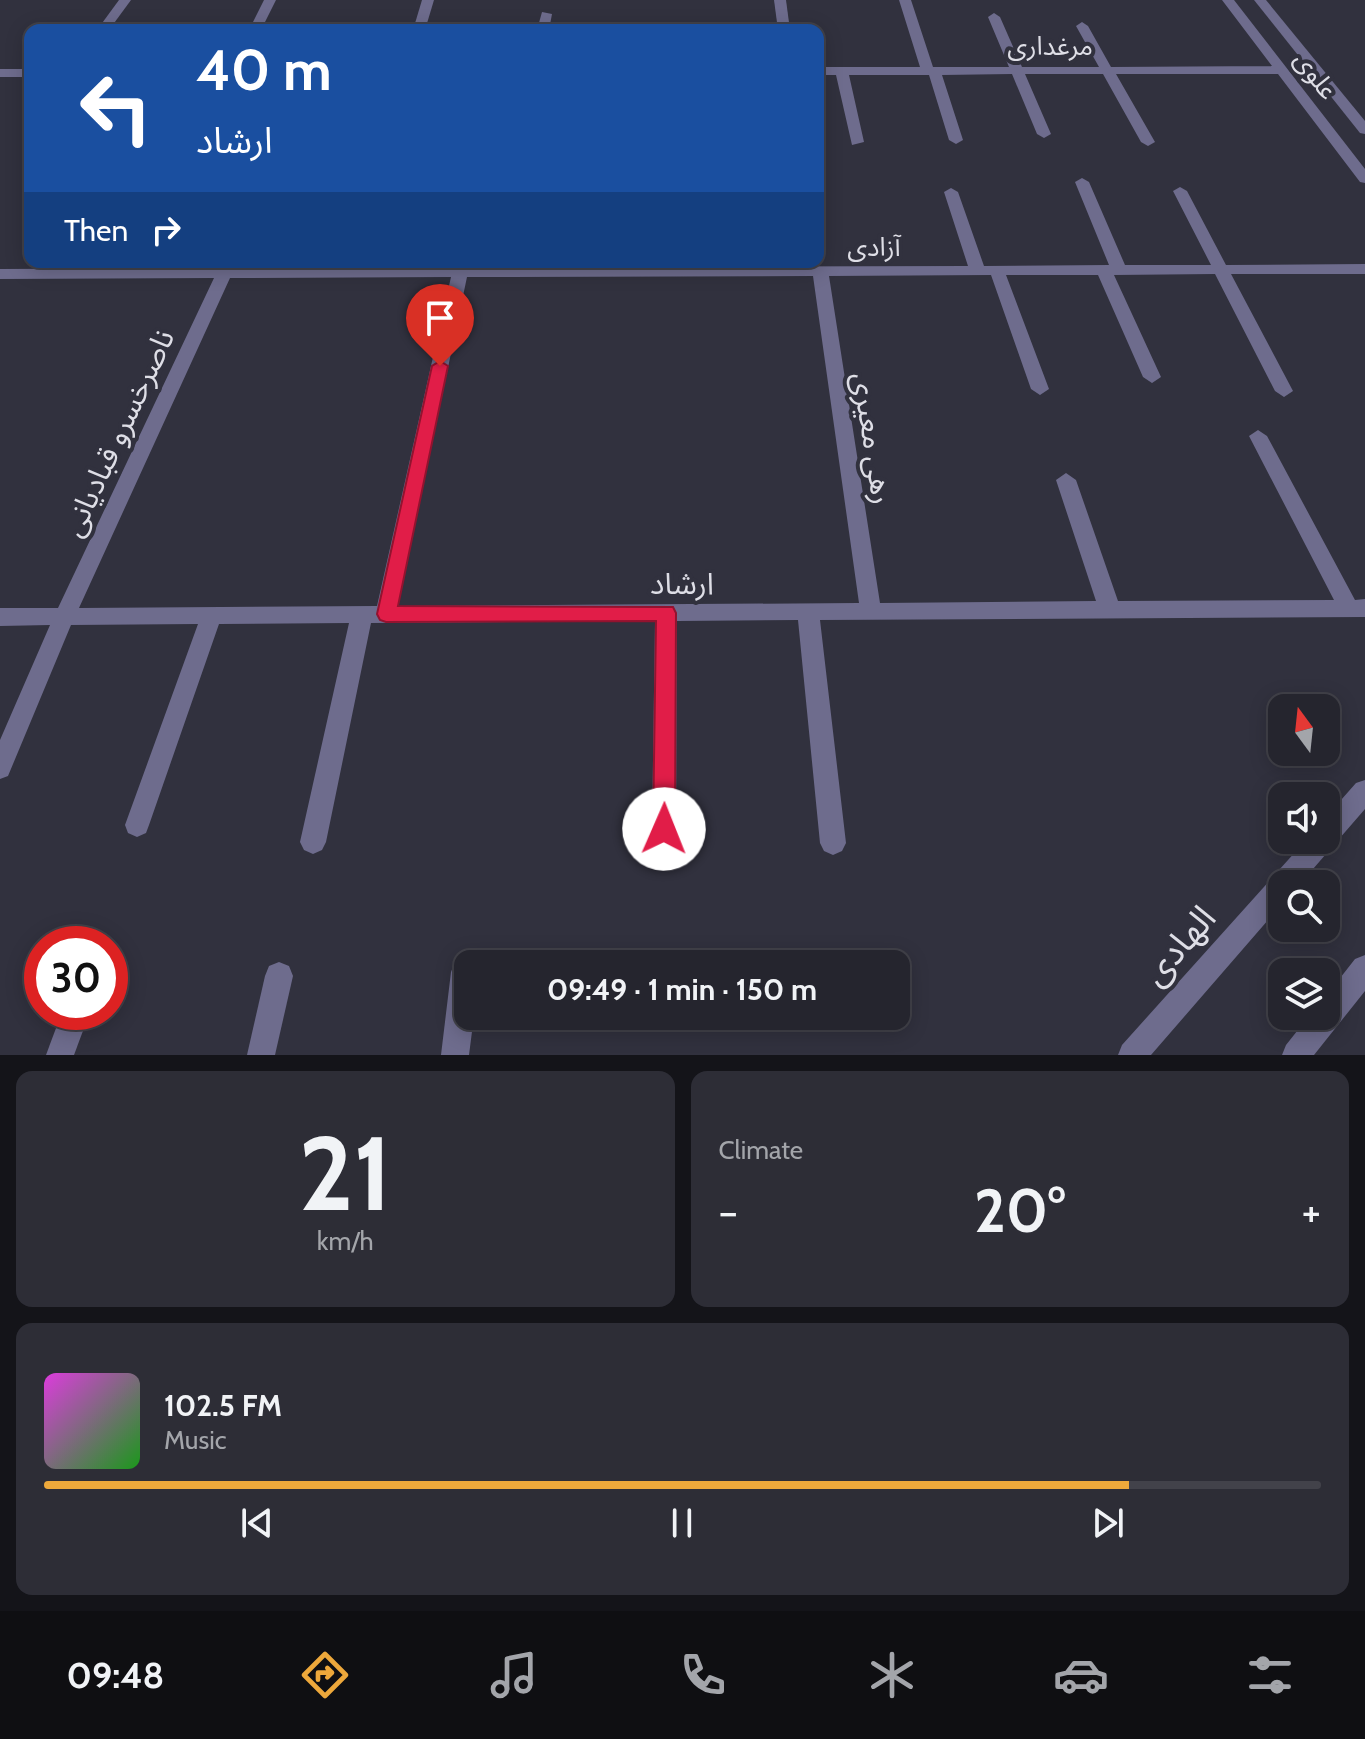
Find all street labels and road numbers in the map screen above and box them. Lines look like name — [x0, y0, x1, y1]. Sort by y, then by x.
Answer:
street label: مرغداری — [1007, 30, 1093, 62]
street label: علوی — [1287, 44, 1345, 106]
street label: آزادی — [847, 231, 902, 263]
street label: ناصرخسرو قبادیانی — [54, 324, 182, 542]
street label: رهی معیری — [844, 369, 902, 507]
street label: ارشاد — [650, 565, 714, 602]
street label: الهادی — [1131, 896, 1225, 994]

